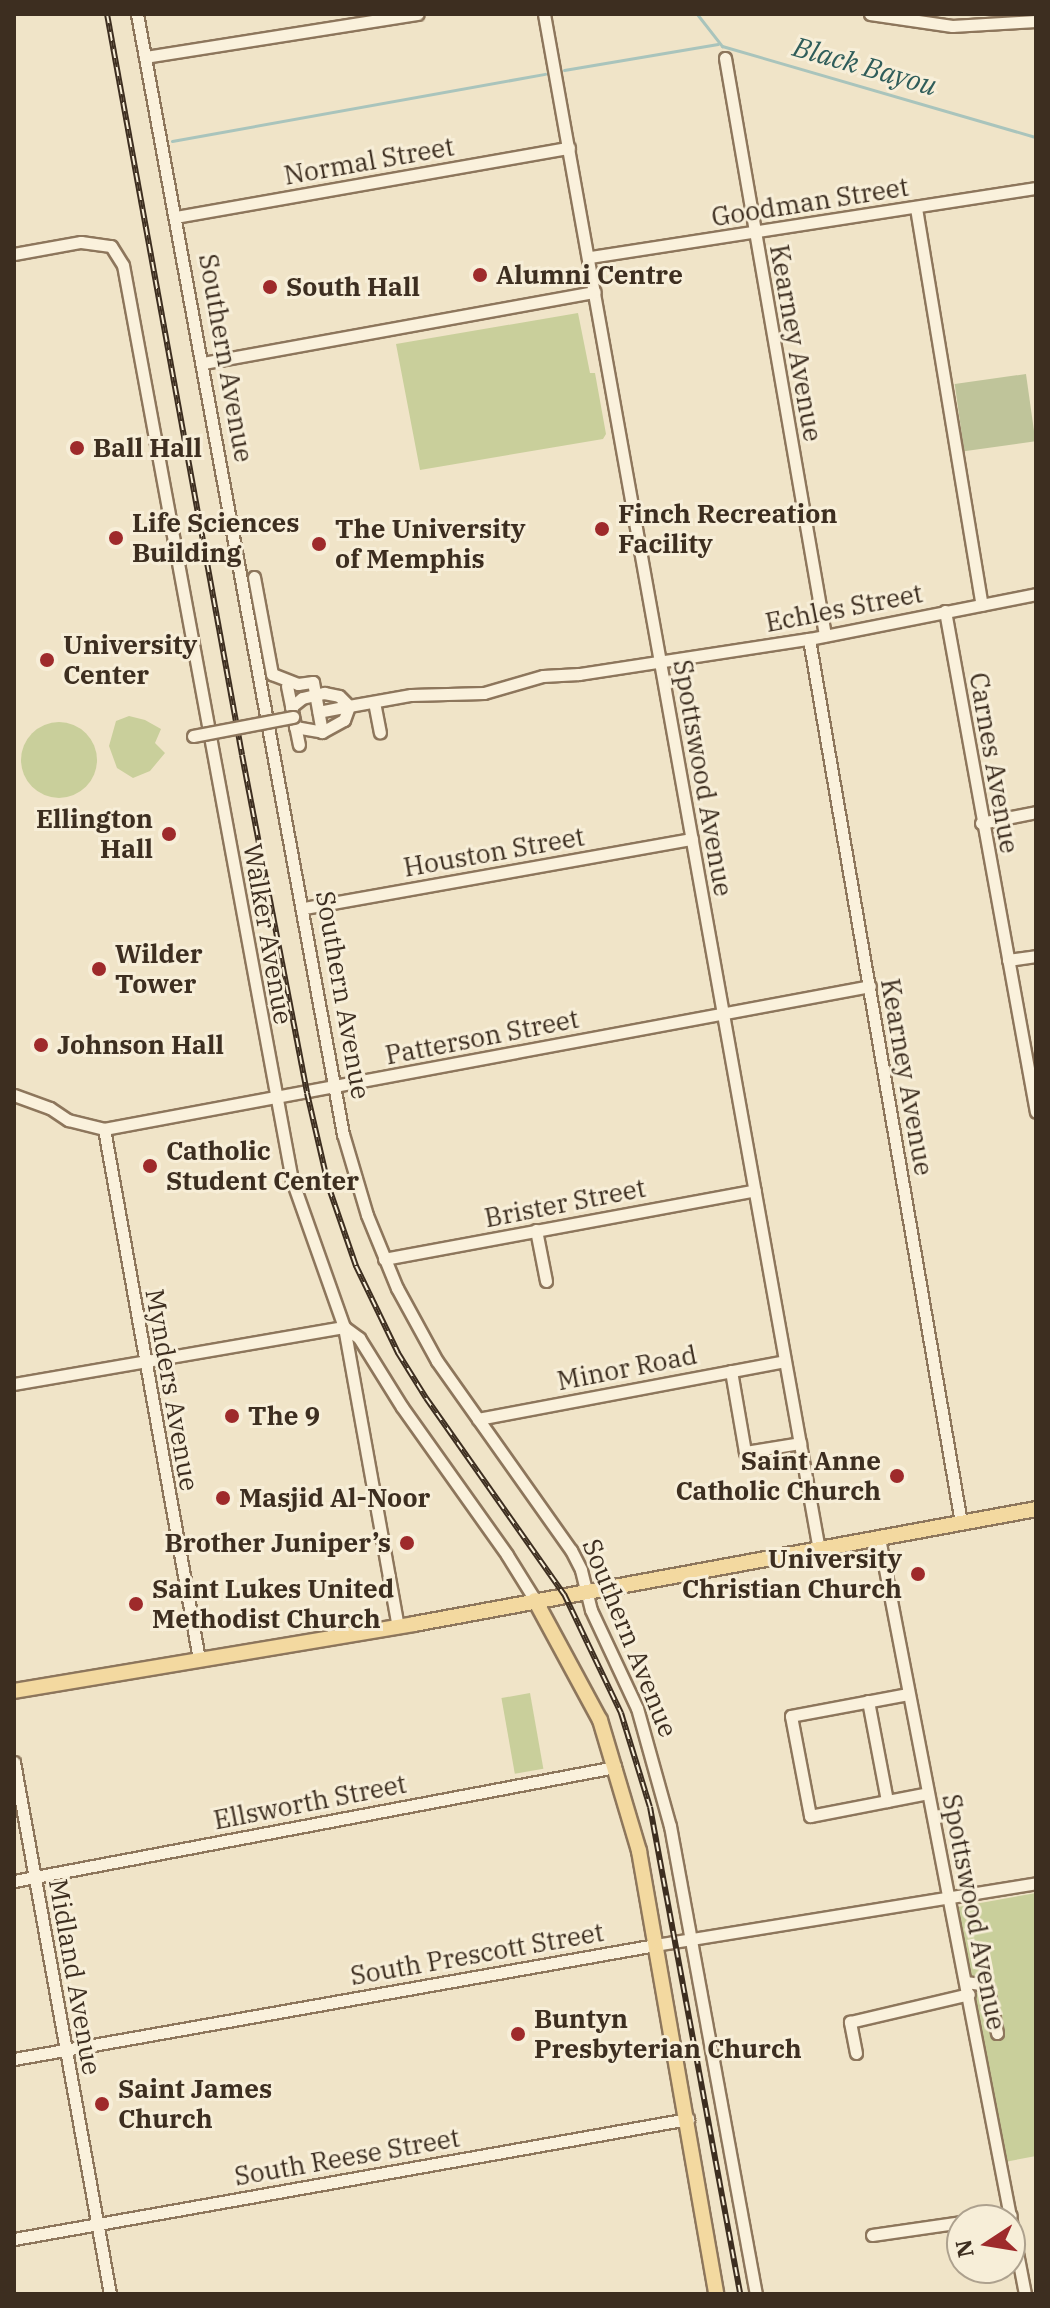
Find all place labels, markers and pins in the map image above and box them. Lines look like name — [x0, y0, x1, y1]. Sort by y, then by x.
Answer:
place label: Alumni Centre — [496, 259, 683, 291]
marker: Alumni Centre — [471, 266, 489, 284]
place label: South Hall — [286, 271, 420, 303]
marker: South Hall — [261, 278, 279, 296]
place label: Ball Hall — [93, 432, 202, 464]
marker: Ball Hall — [68, 439, 86, 457]
place label: Finch Recreation Facility — [618, 498, 837, 560]
place label: Life Sciences Building — [132, 507, 299, 568]
place label: The University of Memphis — [335, 513, 526, 574]
marker: Finch Recreation Facility — [593, 520, 611, 538]
marker: Life Sciences Building — [107, 529, 125, 547]
marker: The University of Memphis — [310, 535, 328, 553]
place label: University Center — [63, 629, 197, 690]
marker: University Center — [38, 651, 56, 669]
place label: Ellington Hall — [36, 803, 153, 864]
marker: Ellington Hall — [160, 825, 178, 843]
place label: Wilder Tower — [115, 938, 202, 1000]
marker: Wilder Tower — [90, 960, 108, 978]
place label: Johnson Hall — [57, 1029, 224, 1061]
marker: Johnson Hall — [32, 1036, 50, 1054]
place label: Catholic Student Center — [166, 1135, 359, 1196]
marker: Catholic Student Center — [141, 1157, 159, 1175]
place label: The 9 — [248, 1400, 320, 1432]
marker: The 9 — [223, 1407, 241, 1425]
place label: Saint Anne Catholic Church — [676, 1445, 881, 1506]
marker: Saint Anne Catholic Church — [888, 1467, 906, 1485]
place label: Masjid Al-Noor — [239, 1482, 430, 1514]
marker: Masjid Al-Noor — [214, 1489, 232, 1507]
place label: Brother Juniper’s — [165, 1527, 391, 1559]
marker: Brother Juniper’s — [398, 1534, 416, 1552]
place label: University Christian Church — [682, 1543, 902, 1604]
marker: University Christian Church — [909, 1565, 927, 1583]
place label: Saint Lukes United Methodist Church — [152, 1573, 394, 1634]
marker: Saint Lukes United Methodist Church — [127, 1595, 145, 1613]
place label: Buntyn Presbyterian Church — [534, 2003, 802, 2064]
marker: Buntyn Presbyterian Church — [509, 2025, 527, 2043]
place label: Saint James Church — [118, 2073, 272, 2134]
marker: Saint James Church — [93, 2095, 111, 2113]

